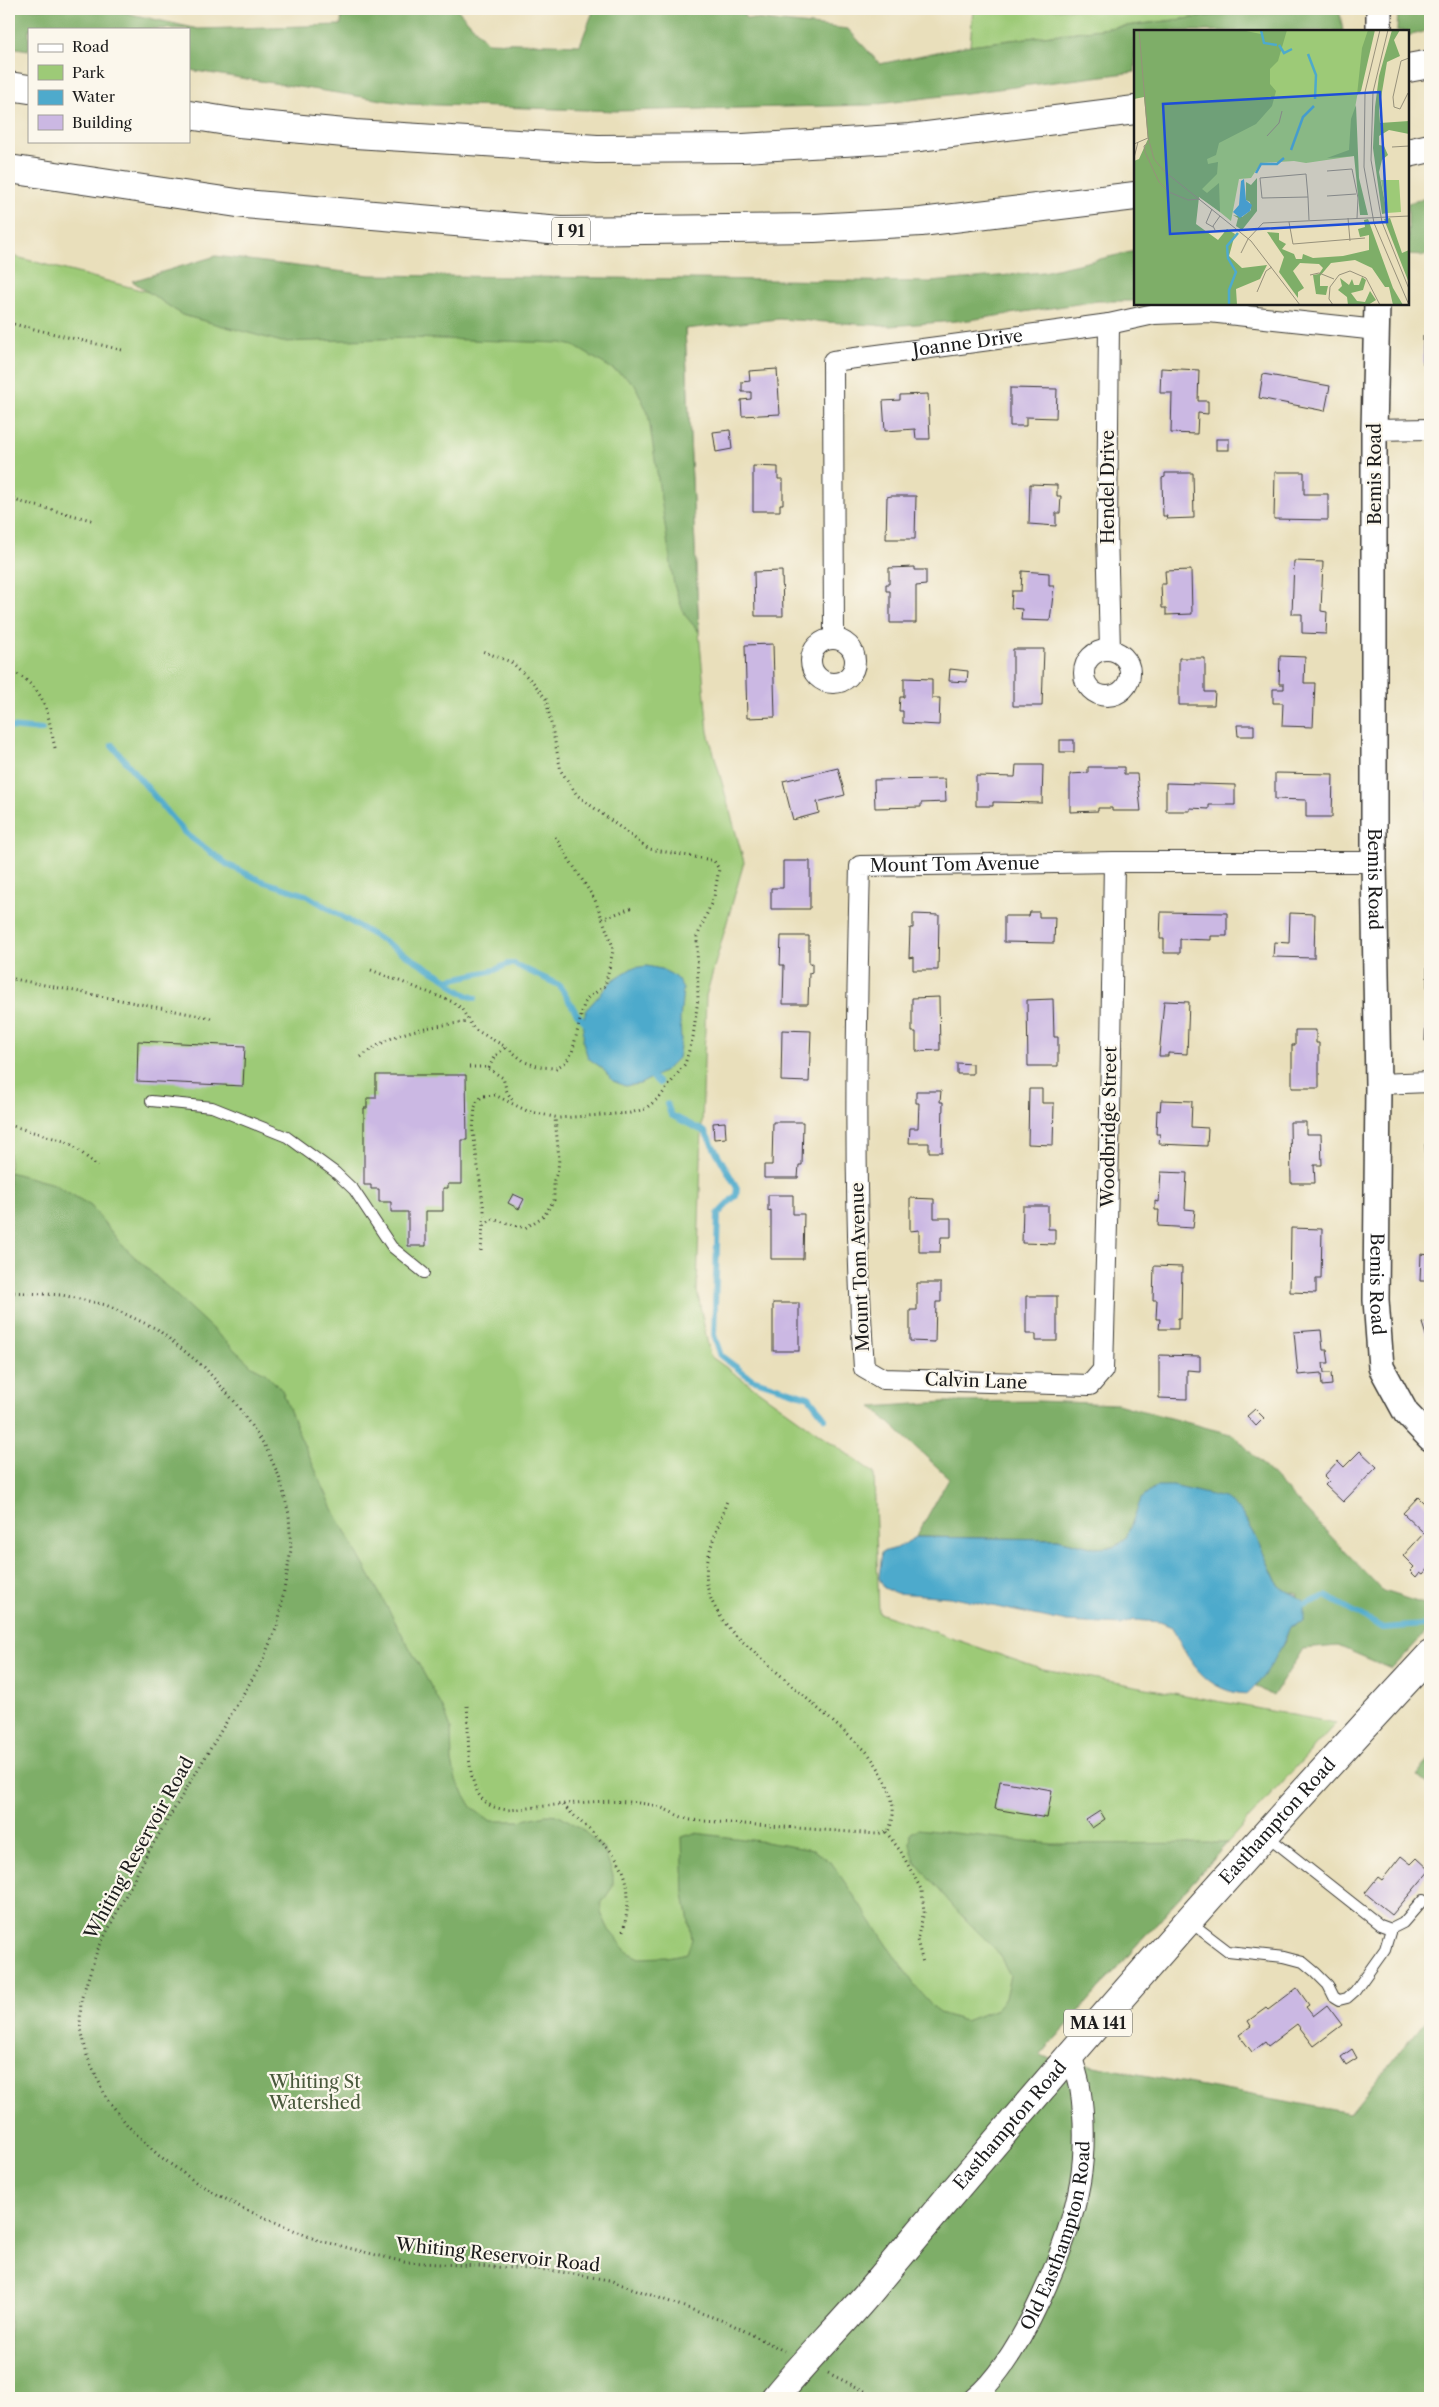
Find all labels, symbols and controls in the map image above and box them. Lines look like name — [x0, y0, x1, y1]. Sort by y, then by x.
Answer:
legend — [28, 28, 190, 142]
inset map — [1134, 30, 1409, 305]
text: Road — [72, 37, 109, 56]
text: Park — [72, 63, 106, 82]
text: Water — [71, 87, 116, 106]
text: Building — [72, 113, 132, 132]
road number: I 91 — [552, 218, 590, 245]
street label: Joanne Drive — [908, 325, 1024, 362]
street label: Bemis Road — [1364, 423, 1386, 525]
street label: Hendel Drive — [1097, 430, 1119, 544]
street label: Bemis Road — [1363, 828, 1386, 930]
street label: Mount Tom Avenue — [870, 852, 1040, 877]
street label: Woodbridge Street — [1097, 1045, 1121, 1209]
street label: Mount Tom Avenue — [846, 1182, 874, 1352]
street label: Bemis Road — [1365, 1233, 1390, 1336]
street label: Calvin Lane — [924, 1368, 1028, 1394]
street label: Whiting Reservoir Road — [79, 1753, 198, 1944]
street label: Easthampton Road — [1215, 1754, 1340, 1889]
road number: MA 141 — [1064, 2010, 1132, 2036]
street label: Easthampton Road — [949, 2056, 1071, 2194]
park label: Whiting St Watershed — [268, 2071, 361, 2114]
street label: Old Easthampton Road — [1016, 2140, 1095, 2334]
street label: Whiting Reservoir Road — [394, 2233, 601, 2277]

